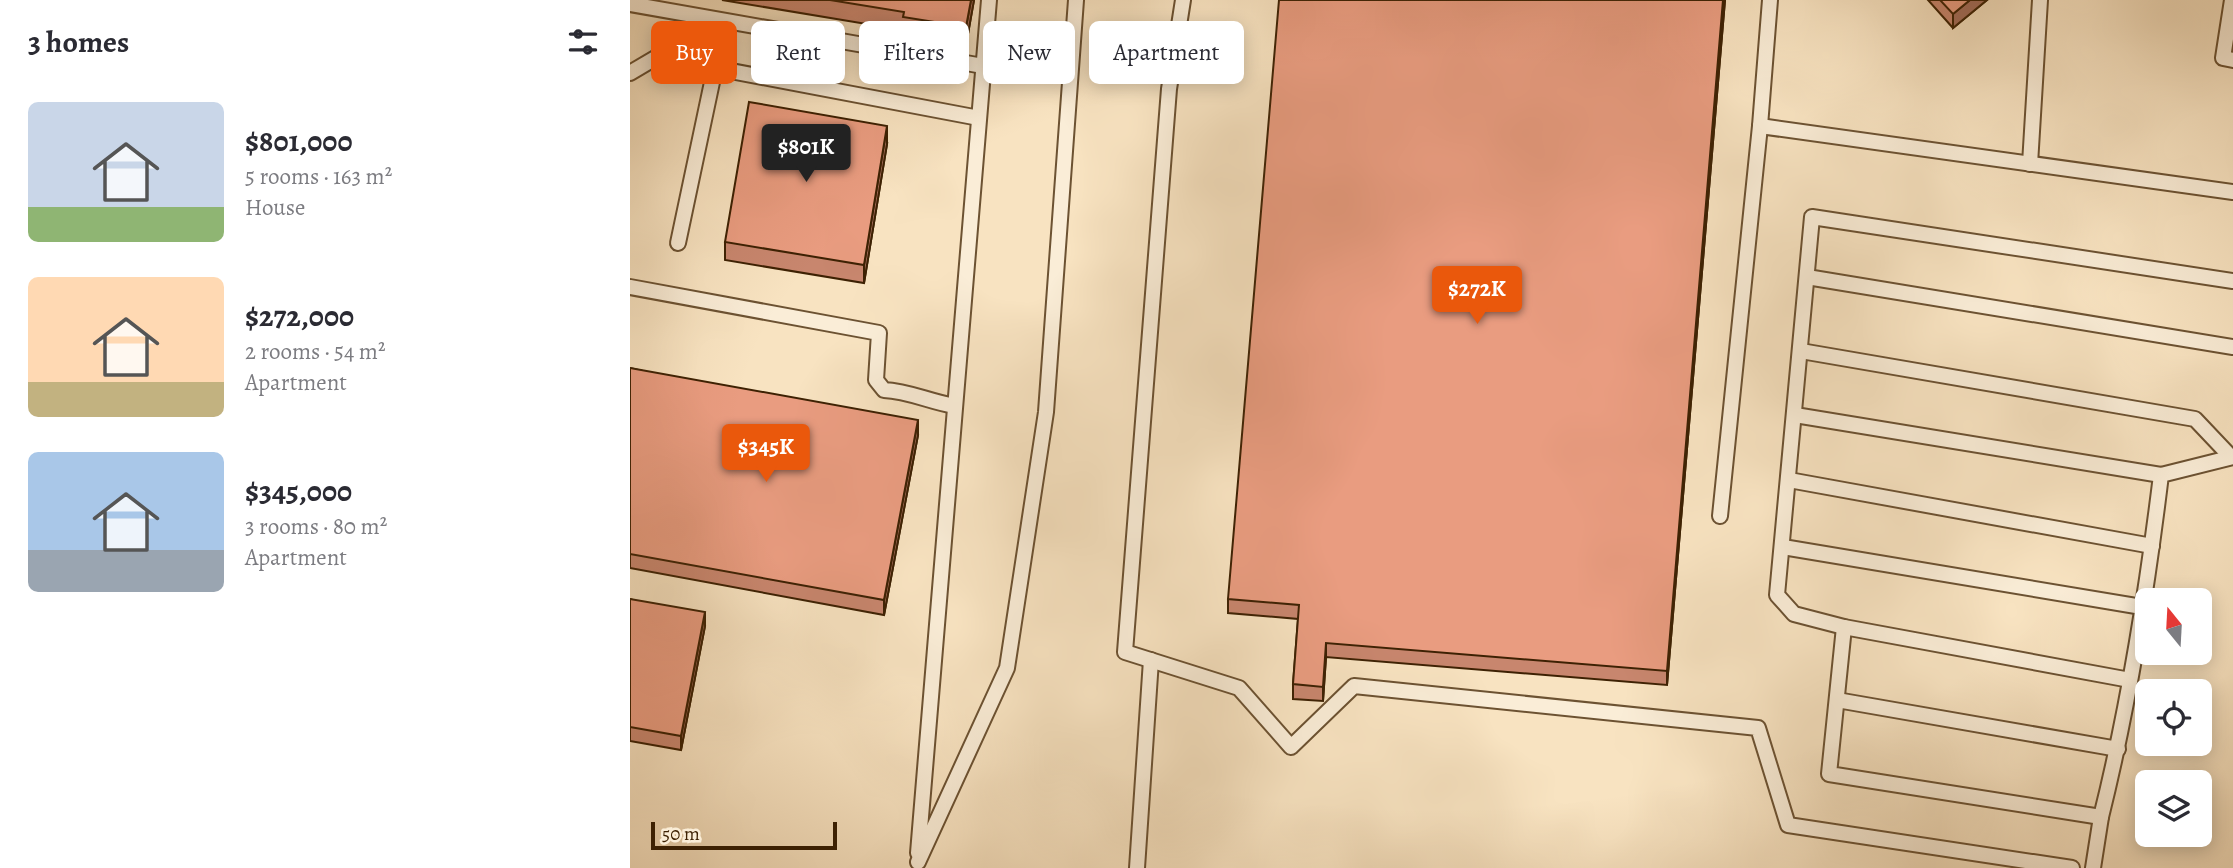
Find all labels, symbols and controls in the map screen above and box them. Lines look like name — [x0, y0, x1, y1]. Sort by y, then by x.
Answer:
chip: Buy — [651, 21, 737, 84]
chip: Rent — [751, 21, 845, 84]
chip: Filters — [859, 21, 969, 84]
chip: New — [983, 21, 1075, 84]
chip: Apartment — [1089, 21, 1244, 84]
text: 3 homes — [28, 22, 129, 62]
icon: filters — [564, 23, 602, 61]
text: $801,000 — [245, 121, 353, 161]
pin: $801K — [757, 124, 855, 184]
icon: home — [84, 130, 168, 214]
text: $801K — [778, 131, 834, 162]
text: 5 rooms · 163 m² — [245, 161, 392, 192]
text: House — [245, 192, 305, 223]
pin: $272K — [1428, 266, 1526, 326]
text: $272K — [1448, 273, 1506, 304]
text: $272,000 — [245, 296, 354, 336]
icon: home — [84, 305, 168, 389]
text: 2 rooms · 54 m² — [245, 336, 386, 367]
text: Apartment — [245, 367, 347, 398]
pin: $345K — [717, 424, 815, 484]
text: $345K — [738, 431, 794, 462]
text: $345,000 — [245, 471, 352, 511]
icon: home — [84, 480, 168, 564]
text: 3 rooms · 80 m² — [245, 511, 387, 542]
text: Apartment — [245, 542, 347, 573]
north arrow — [2135, 588, 2212, 665]
map controls — [2135, 588, 2212, 847]
button: locate — [2135, 679, 2212, 756]
button: layers — [2135, 770, 2212, 847]
scale bar — [651, 819, 836, 851]
text: 50 m — [662, 821, 700, 847]

